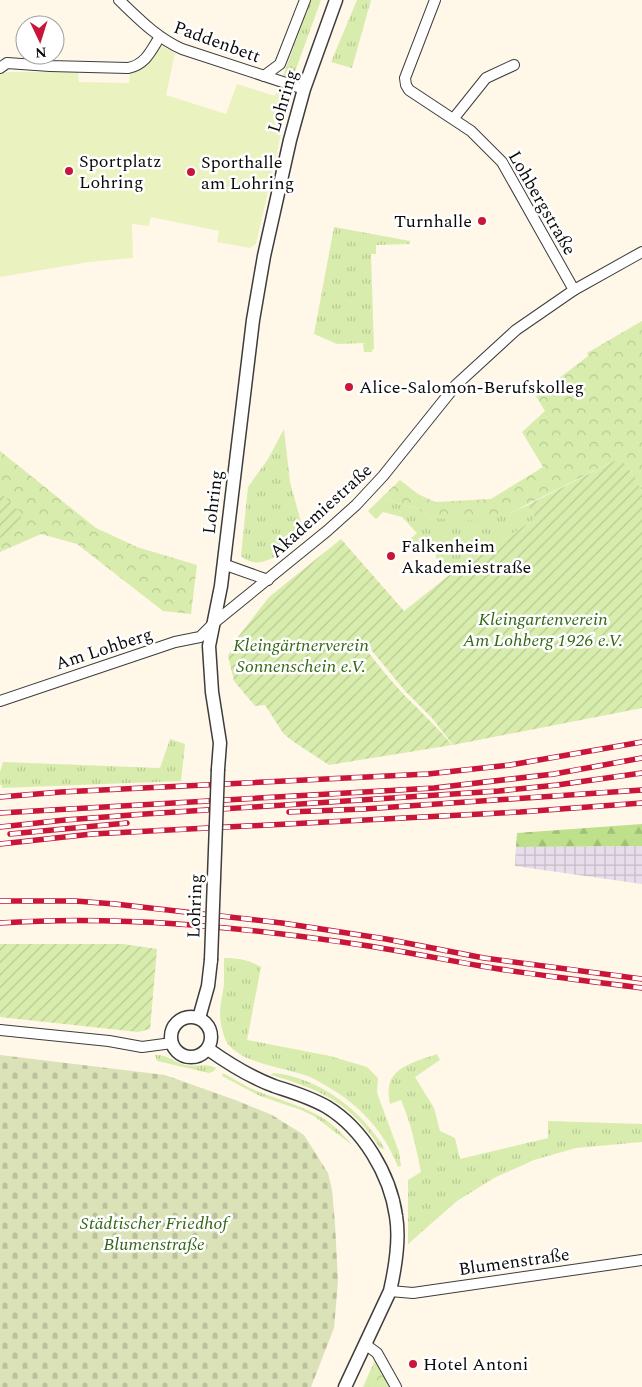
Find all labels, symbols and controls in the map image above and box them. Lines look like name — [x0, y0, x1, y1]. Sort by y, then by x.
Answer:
street label: Paddenbett — [170, 14, 264, 70]
north arrow — [15, 15, 65, 65]
text: N — [34, 42, 47, 63]
street label: Lohring — [261, 66, 305, 136]
street label: Lohbergstraße — [501, 146, 583, 260]
place label: Sportplatz Lohring — [79, 148, 162, 196]
place label: Sporthalle am Lohring — [201, 149, 294, 197]
marker: Sportplatz Lohring — [63, 165, 75, 177]
marker: Sporthalle am Lohring — [185, 166, 197, 178]
place label: Turnhalle — [394, 208, 472, 235]
marker: Turnhalle — [476, 215, 488, 227]
place label: Alice-Salomon-Berufskolleg — [359, 374, 584, 401]
marker: Alice-Salomon-Berufskolleg — [343, 381, 355, 393]
street label: Akademiestraße — [264, 457, 378, 565]
street label: Lohring — [196, 468, 230, 536]
place label: Falkenheim Akademiestraße — [401, 533, 531, 581]
marker: Falkenheim Akademiestraße — [385, 550, 397, 562]
park label: Kleingartenverein Am Lohberg 1926 e.V. — [462, 606, 623, 654]
street label: Am Lohberg — [52, 621, 156, 677]
park label: Kleingärtnerverein Sonnenschein e.V. — [233, 632, 370, 680]
street label: Lohring — [180, 873, 210, 939]
park label: Städtischer Friedhof Blumenstraße — [80, 1210, 231, 1258]
street label: Blumenstraße — [457, 1241, 571, 1283]
place label: Hotel Antoni — [423, 1351, 528, 1378]
marker: Hotel Antoni — [407, 1358, 419, 1370]

